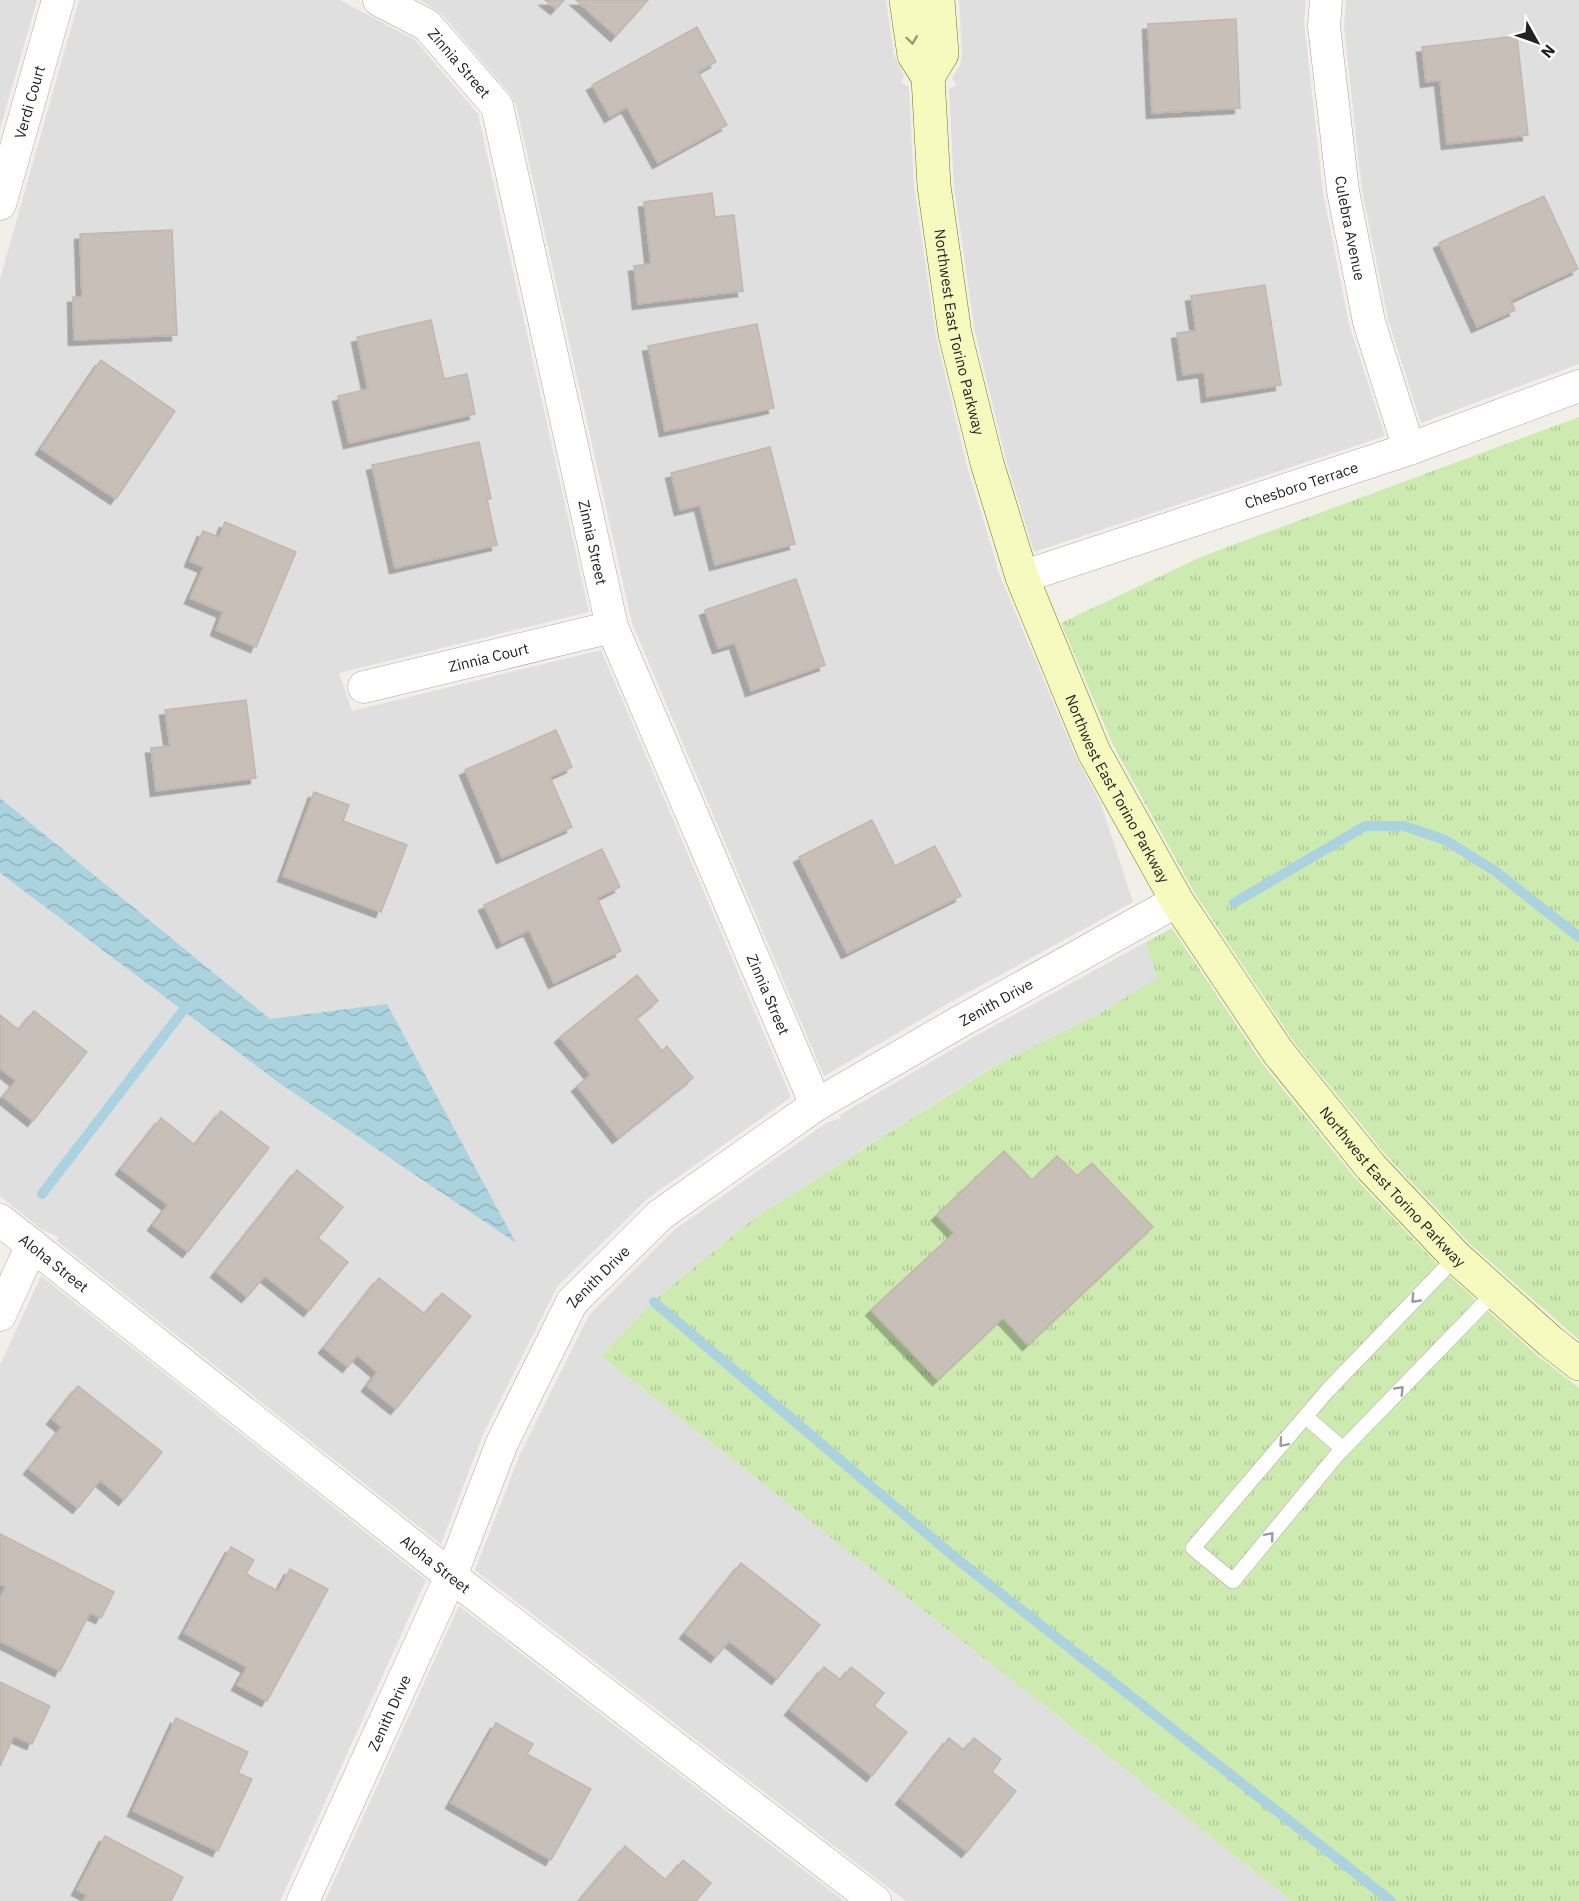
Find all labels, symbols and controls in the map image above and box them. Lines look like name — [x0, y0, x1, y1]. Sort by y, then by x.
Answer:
north arrow — [1507, 12, 1567, 72]
street label: Zinnia Street — [424, 24, 495, 102]
one-way arrow — [905, 36, 917, 45]
text: N — [1537, 41, 1560, 63]
street label: Verdi Court — [10, 63, 48, 141]
street label: Culebra Avenue — [1332, 175, 1370, 282]
street label: Northwest East Torino Parkway — [931, 228, 989, 437]
street label: Chesboro Terrace — [1242, 457, 1360, 512]
street label: Zinnia Street — [575, 498, 612, 586]
street label: Zinnia Court — [446, 638, 530, 676]
street label: Northwest East Torino Parkway — [1062, 691, 1175, 887]
street label: Zinnia Street — [743, 951, 794, 1038]
street label: Zenith Drive — [956, 974, 1036, 1030]
street label: Northwest East Torino Parkway — [1316, 1102, 1470, 1271]
street label: Aloha Street — [16, 1229, 93, 1296]
street label: Zenith Drive — [561, 1241, 633, 1310]
one-way arrow — [1411, 1293, 1422, 1303]
one-way arrow — [1393, 1386, 1404, 1396]
one-way arrow — [1280, 1436, 1291, 1447]
street label: Aloha Street — [397, 1531, 474, 1597]
one-way arrow — [1263, 1531, 1274, 1542]
street label: Zenith Drive — [363, 1672, 414, 1754]

